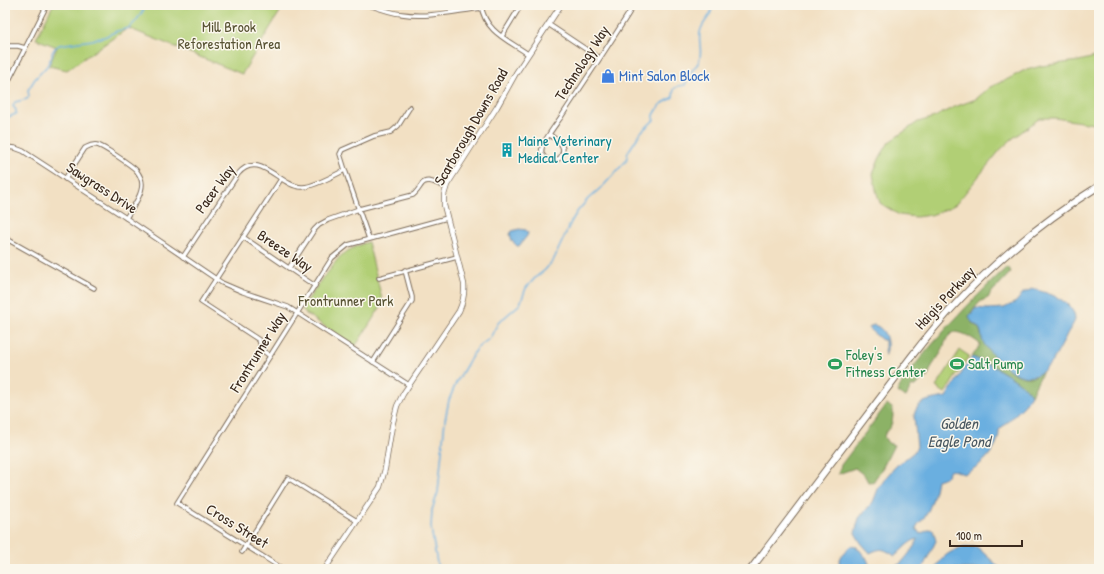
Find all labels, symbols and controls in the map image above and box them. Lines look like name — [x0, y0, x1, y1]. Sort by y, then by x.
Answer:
park label: Mill Brook Reforestation Area — [178, 16, 280, 54]
street label: Technology Way — [549, 21, 614, 104]
street label: Scarborough Downs Road — [429, 64, 513, 189]
place label: Mint Salon Block — [619, 65, 709, 86]
shop icon: Mint Salon Block — [600, 68, 616, 84]
place label: Maine Veterinary Medical Center — [518, 130, 612, 168]
building icon: Maine Veterinary Medical Center — [499, 142, 515, 158]
street label: Sawgrass Drive — [62, 157, 142, 219]
street label: Pacer Way — [190, 160, 239, 217]
street label: Breeze Way — [253, 224, 317, 277]
street label: Haigis Parkway — [910, 261, 980, 334]
park label: Frontrunner Park — [297, 290, 394, 311]
street label: Frontrunner Way — [224, 307, 291, 397]
place label: Foley's Fitness Center — [845, 344, 926, 382]
place label: Salt Pump — [968, 353, 1024, 374]
sports icon: Foley's Fitness Center — [827, 356, 843, 372]
sports icon: Salt Pump — [949, 356, 965, 372]
water label: Golden Eagle Pond — [928, 412, 993, 452]
street label: Cross Street — [202, 498, 273, 553]
scale bar — [950, 522, 1022, 548]
text: 100 m — [956, 527, 982, 544]

